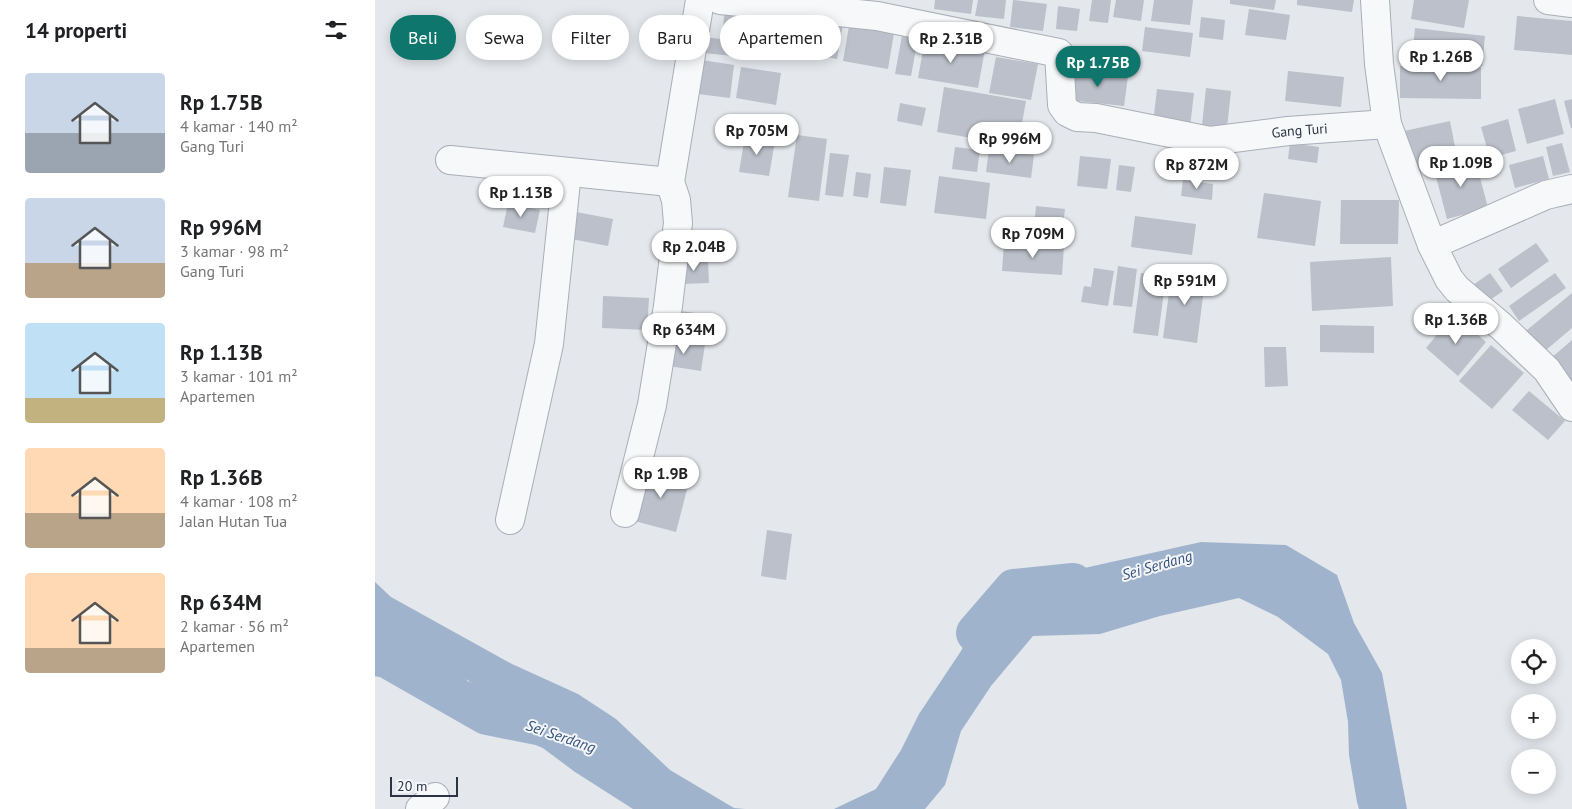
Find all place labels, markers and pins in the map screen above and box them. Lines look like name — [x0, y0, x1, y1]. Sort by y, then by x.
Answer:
pin: Rp 2.31B — [899, 22, 1003, 64]
pin: Rp 1.26B — [1389, 39, 1493, 82]
pin: Rp 1.75B — [1046, 46, 1150, 88]
pin: Rp 705M — [711, 114, 803, 156]
pin: Rp 996M — [964, 121, 1056, 164]
pin: Rp 1.09B — [1409, 146, 1513, 188]
pin: Rp 872M — [1151, 148, 1243, 190]
pin: Rp 1.13B — [469, 176, 573, 218]
pin: Rp 709M — [987, 216, 1079, 259]
pin: Rp 2.04B — [642, 230, 746, 272]
pin: Rp 591M — [1139, 264, 1231, 306]
pin: Rp 1.36B — [1404, 302, 1508, 345]
pin: Rp 634M — [638, 312, 730, 355]
pin: Rp 1.9B — [615, 456, 707, 499]

